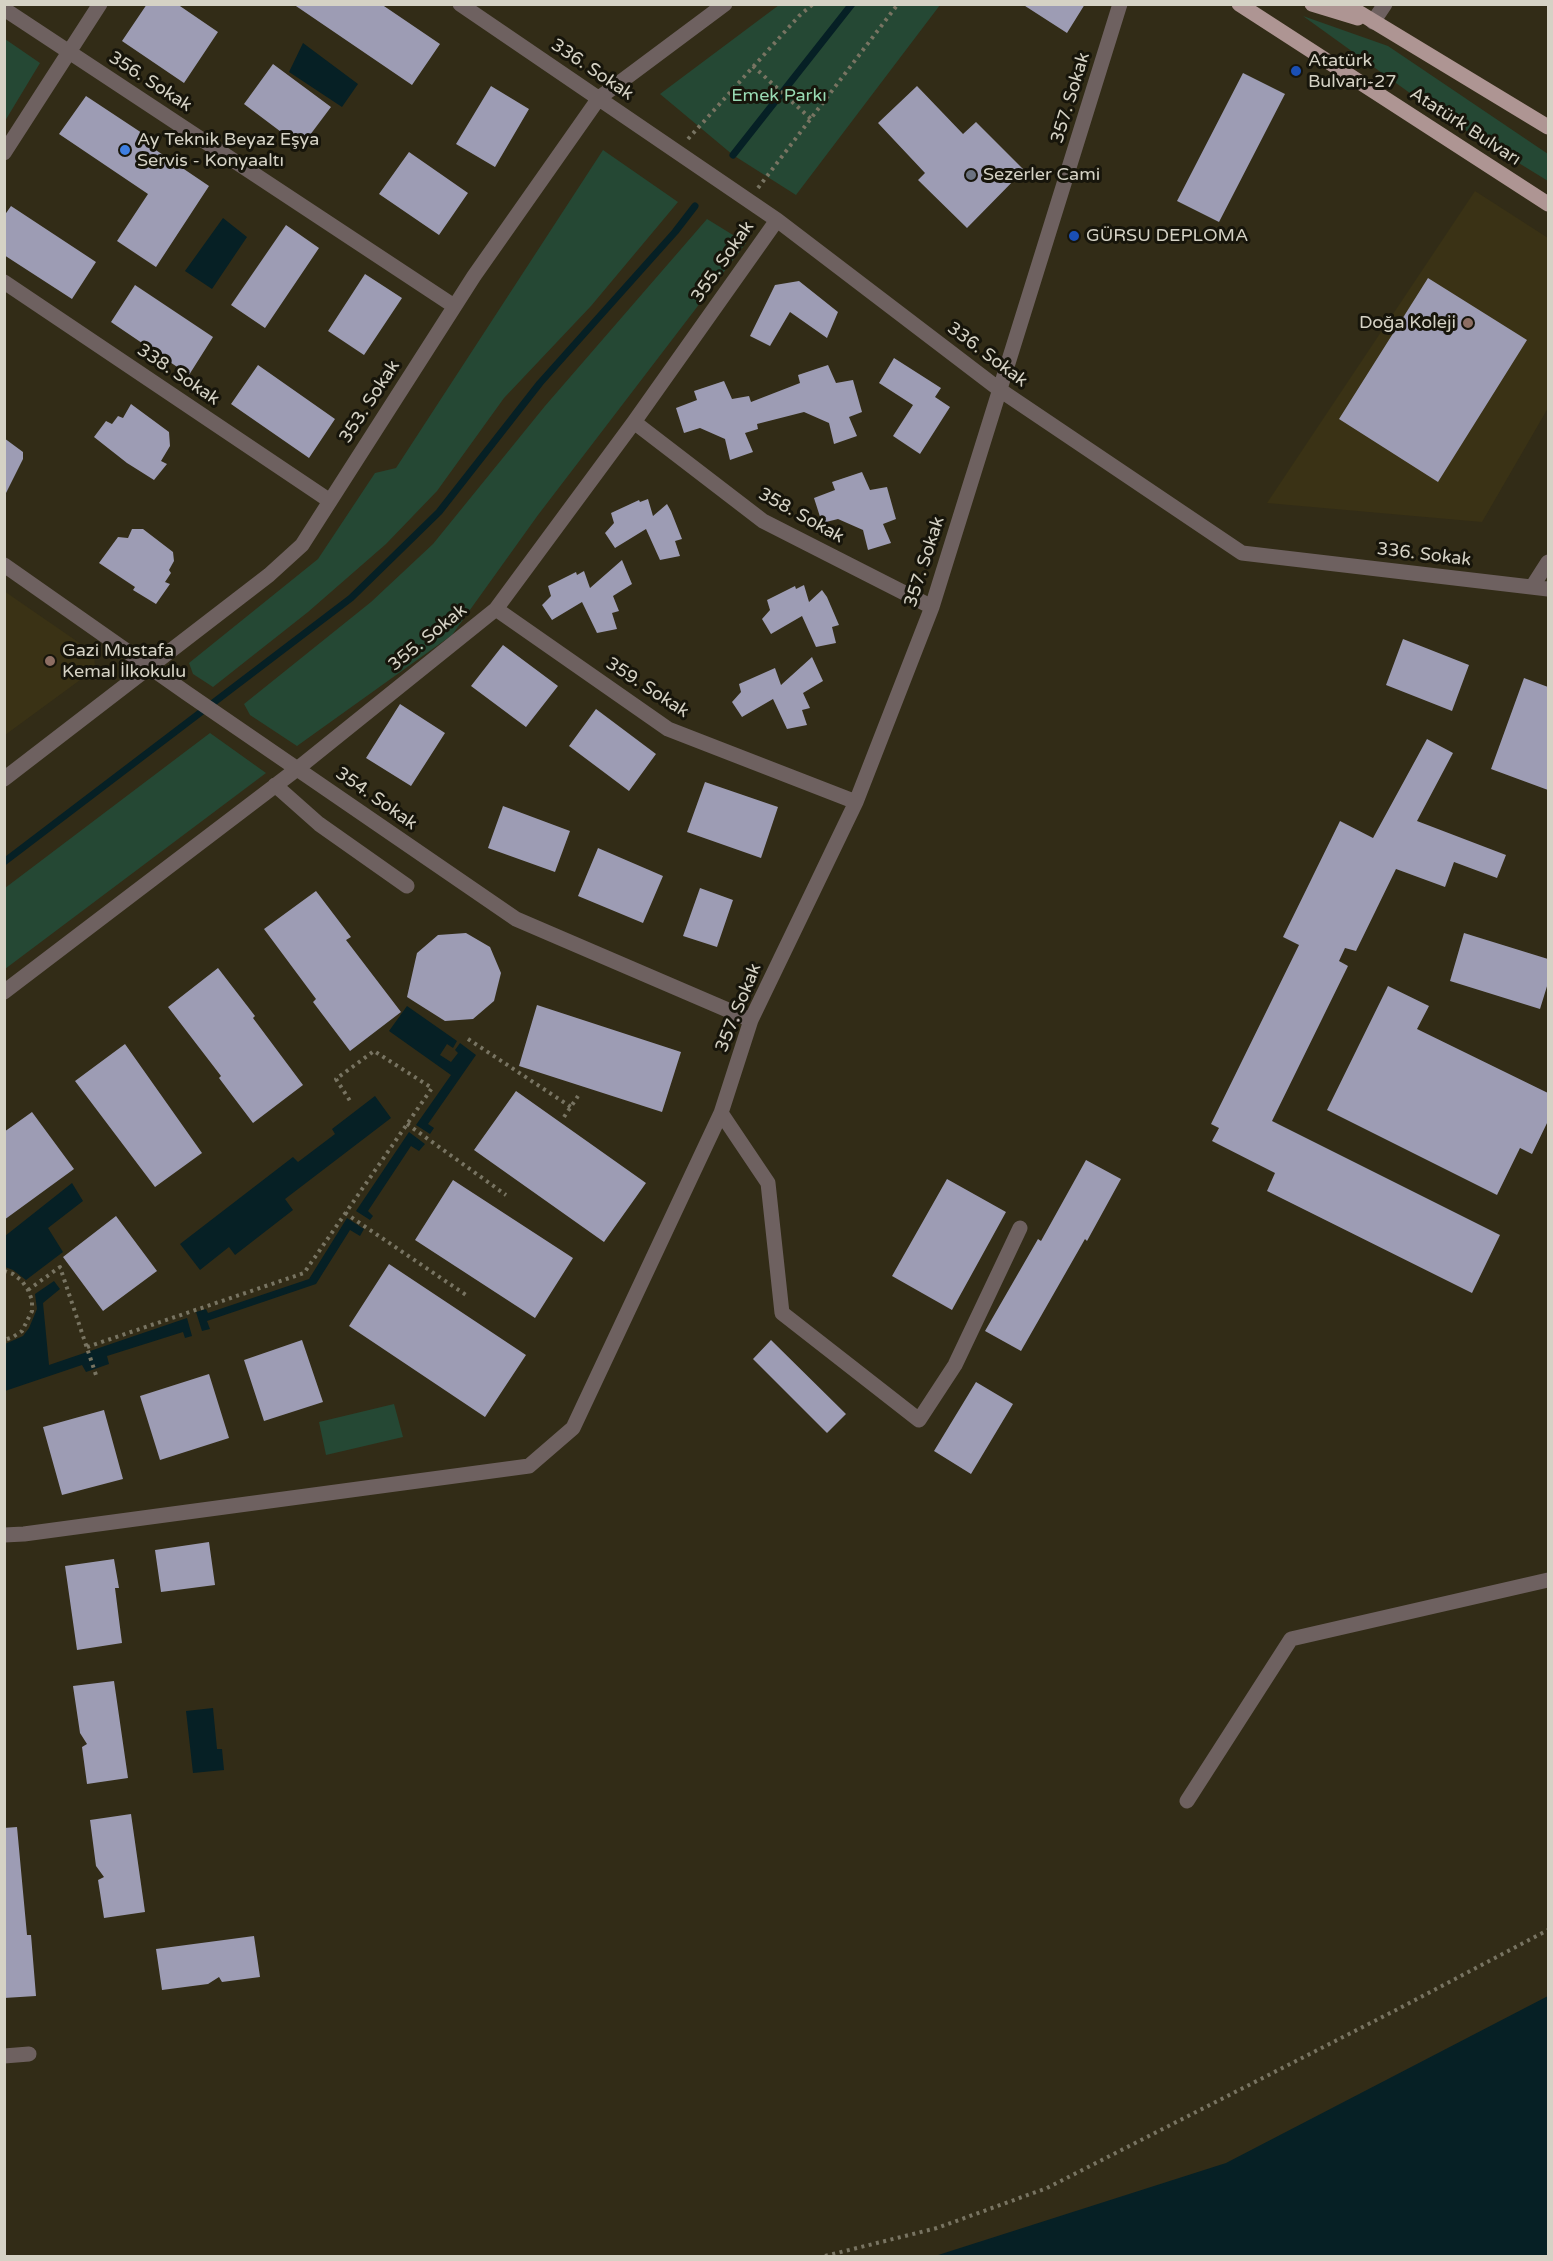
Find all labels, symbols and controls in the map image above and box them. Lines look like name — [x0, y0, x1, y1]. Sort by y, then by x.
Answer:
street label: 336. Sokak — [547, 35, 637, 105]
street label: 356. Sokak — [104, 47, 196, 117]
street label: 357. Sokak — [1047, 50, 1095, 146]
place label: Atatürk Bulvarı-27 — [1308, 50, 1397, 92]
marker: Atatürk Bulvarı-27 — [1289, 64, 1303, 78]
street label: Atatürk Bulvarı — [1406, 83, 1524, 171]
park label: Emek Parkı — [731, 85, 827, 107]
place label: Ay Teknik Beyaz Eşya Servis - Konyaaltı — [137, 129, 319, 172]
marker: Ay Teknik Beyaz Eşya Servis - Konyaaltı — [118, 143, 132, 157]
place label: Sezerler Cami — [983, 164, 1100, 186]
marker: Sezerler Cami — [964, 168, 978, 182]
street label: 355. Sokak — [687, 217, 759, 307]
place label: GÜRSU DEPLOMA — [1086, 225, 1248, 247]
marker: GÜRSU DEPLOMA — [1067, 229, 1081, 243]
place label: Doğa Koleji — [1359, 312, 1456, 334]
marker: Doğa Koleji — [1461, 316, 1475, 330]
street label: 336. Sokak — [943, 318, 1031, 392]
street label: 338. Sokak — [133, 340, 223, 410]
street label: 353. Sokak — [335, 356, 405, 448]
street label: 358. Sokak — [754, 484, 848, 548]
street label: 357. Sokak — [900, 514, 950, 610]
street label: 336. Sokak — [1376, 539, 1472, 571]
street label: 355. Sokak — [384, 600, 472, 676]
place label: Gazi Mustafa Kemal İlkokulu — [62, 640, 186, 682]
street label: 359. Sokak — [601, 653, 693, 723]
marker: Gazi Mustafa Kemal İlkokulu — [43, 654, 57, 668]
street label: 354. Sokak — [331, 763, 421, 835]
street label: 357. Sokak — [711, 960, 767, 1056]

